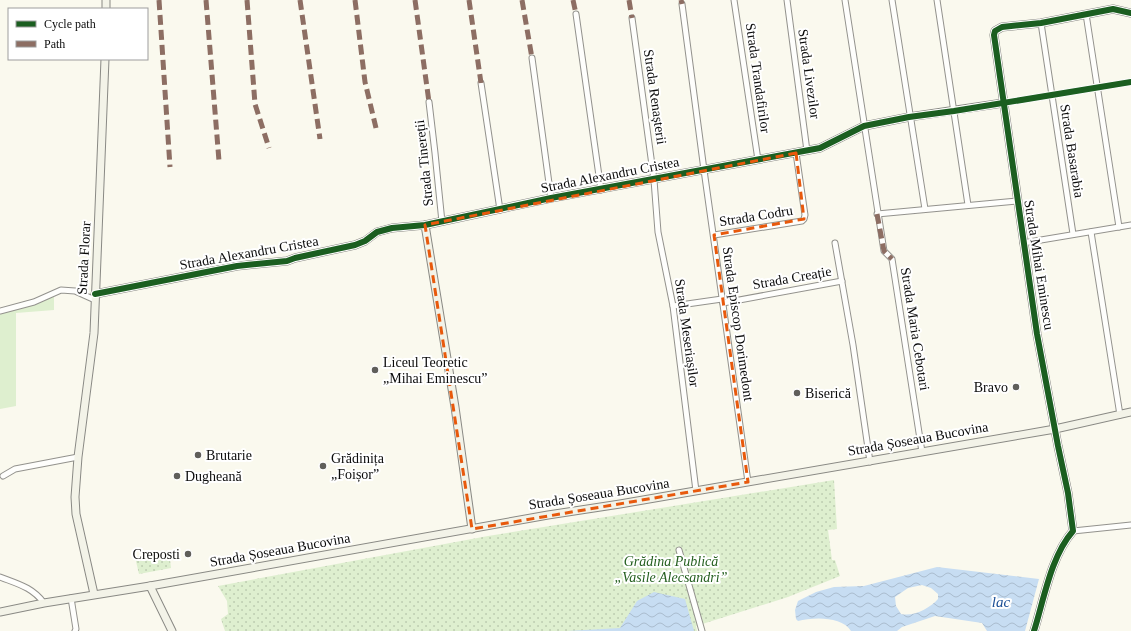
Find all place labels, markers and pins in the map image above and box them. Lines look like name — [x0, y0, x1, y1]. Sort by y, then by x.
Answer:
place label: Liceul Teoretic „Mihai Eminescu” — [383, 355, 488, 386]
marker: Liceul Teoretic „Mihai Eminescu” — [370, 365, 380, 375]
place label: Bravo — [974, 380, 1008, 395]
marker: Bravo — [1011, 382, 1021, 392]
place label: Biserică — [805, 386, 852, 401]
marker: Biserică — [792, 388, 802, 398]
place label: Brutarie — [206, 448, 252, 463]
marker: Brutarie — [193, 450, 203, 460]
place label: Grădinița „Foișor” — [331, 451, 385, 483]
marker: Grădinița „Foișor” — [318, 461, 328, 471]
place label: Dugheană — [185, 469, 243, 484]
marker: Dugheană — [172, 471, 182, 481]
place label: Creposti — [133, 547, 180, 562]
marker: Creposti — [183, 549, 193, 559]

